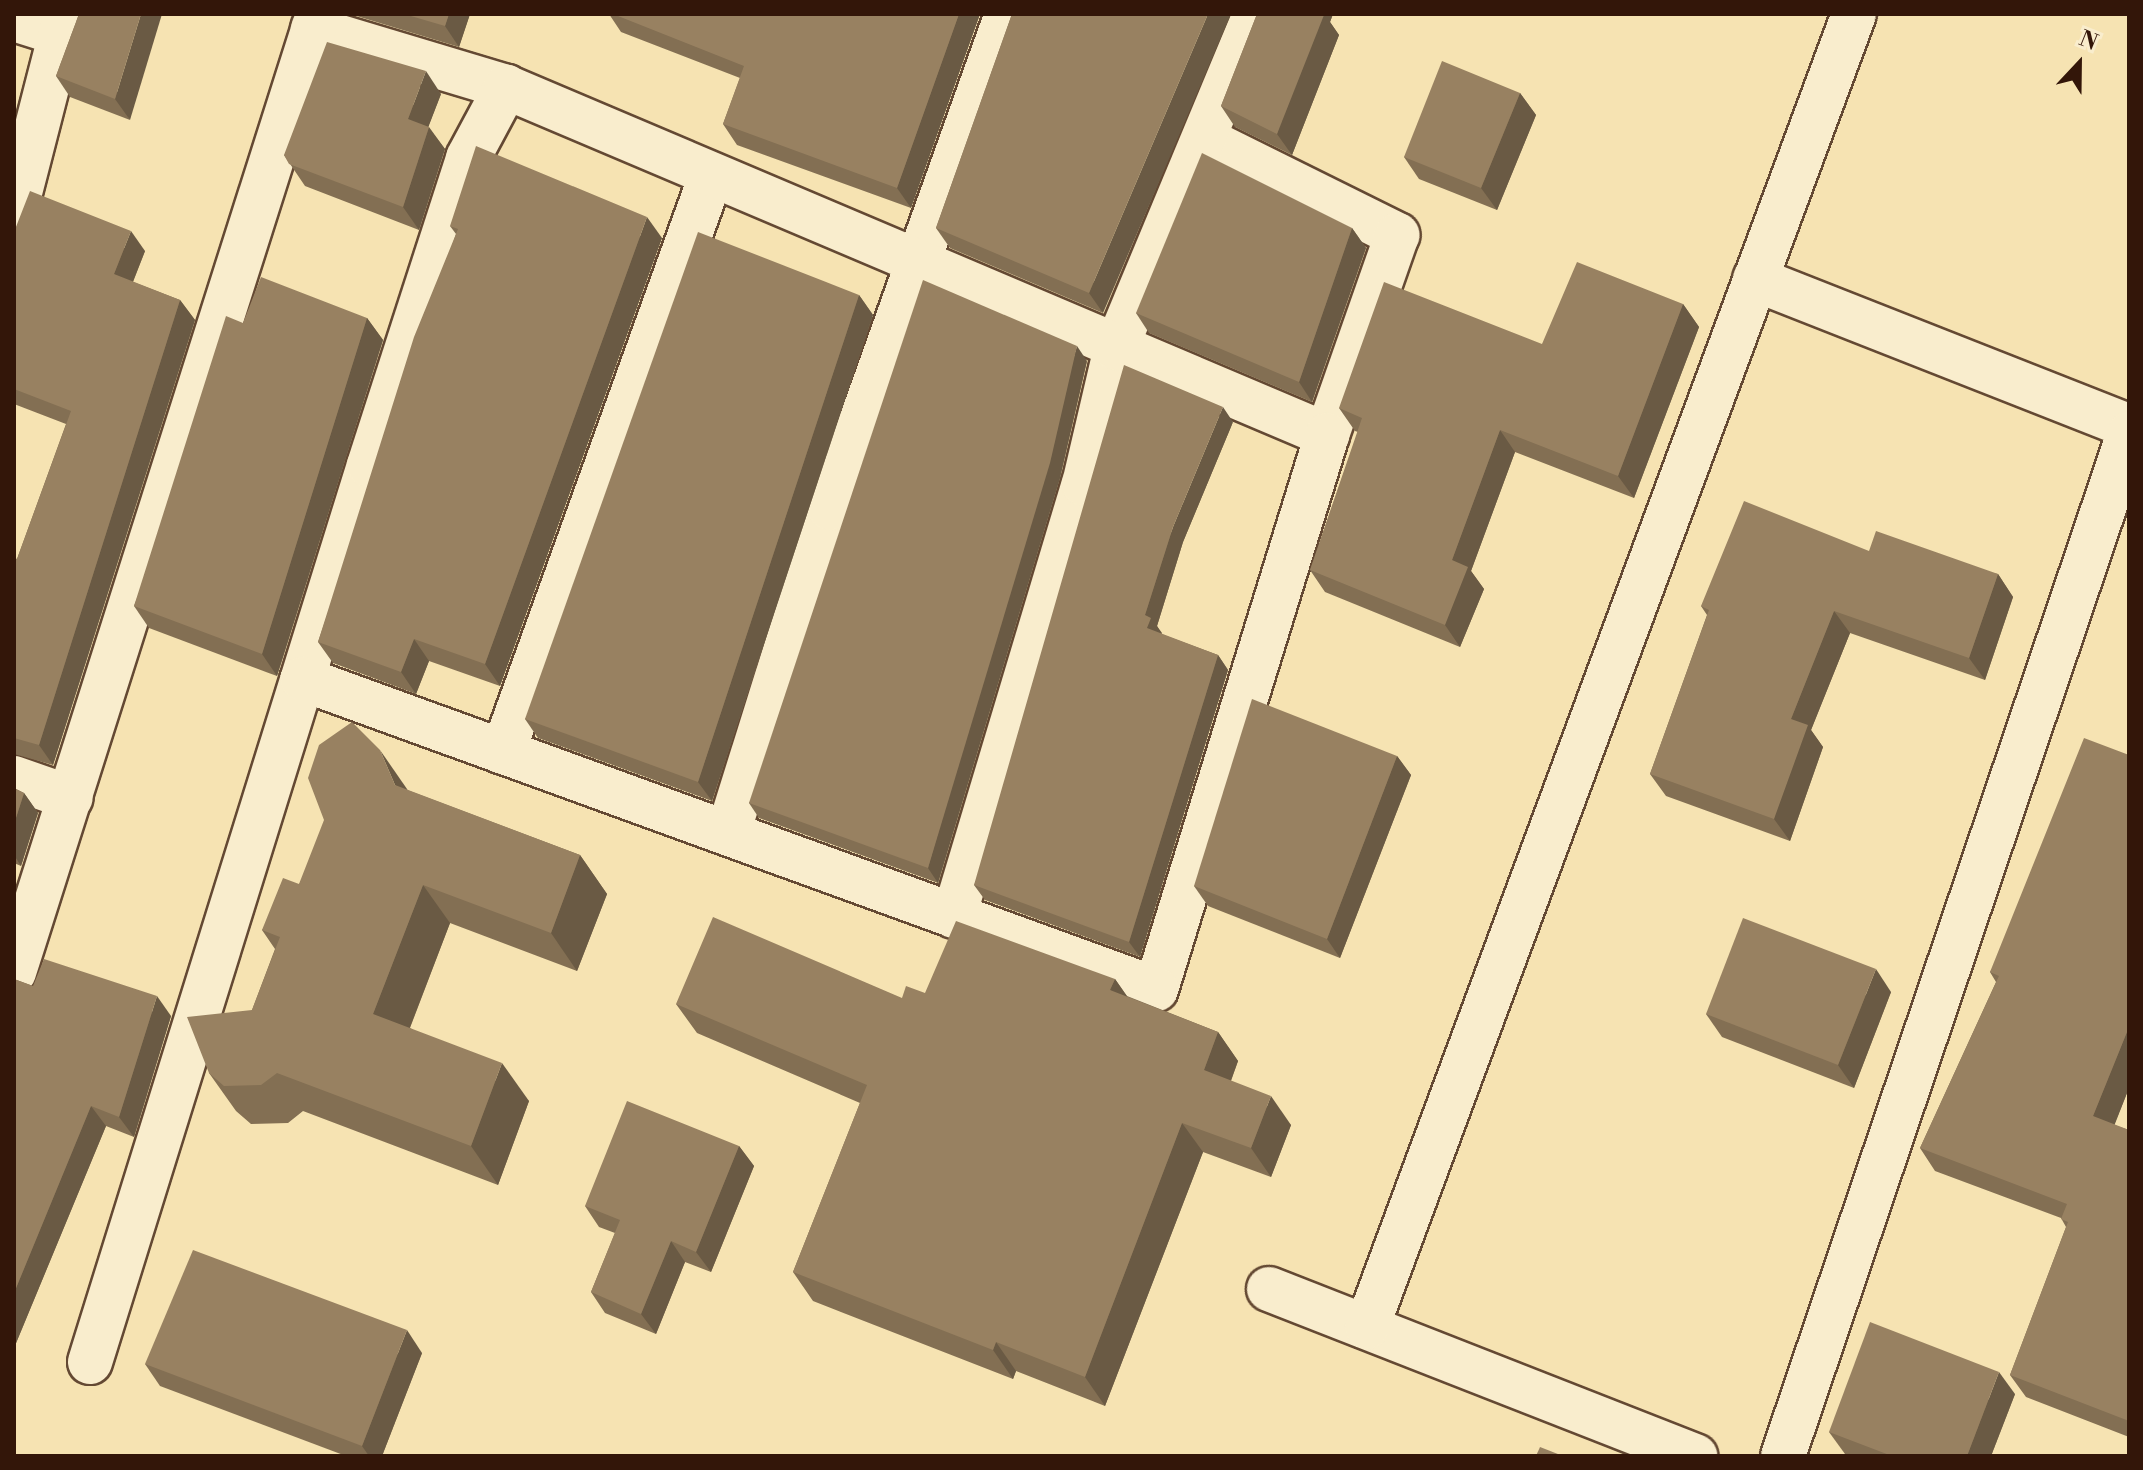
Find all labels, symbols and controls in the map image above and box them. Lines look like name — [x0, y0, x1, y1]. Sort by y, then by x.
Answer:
north arrow — [2039, 24, 2119, 104]
text: N — [2075, 26, 2101, 57]

